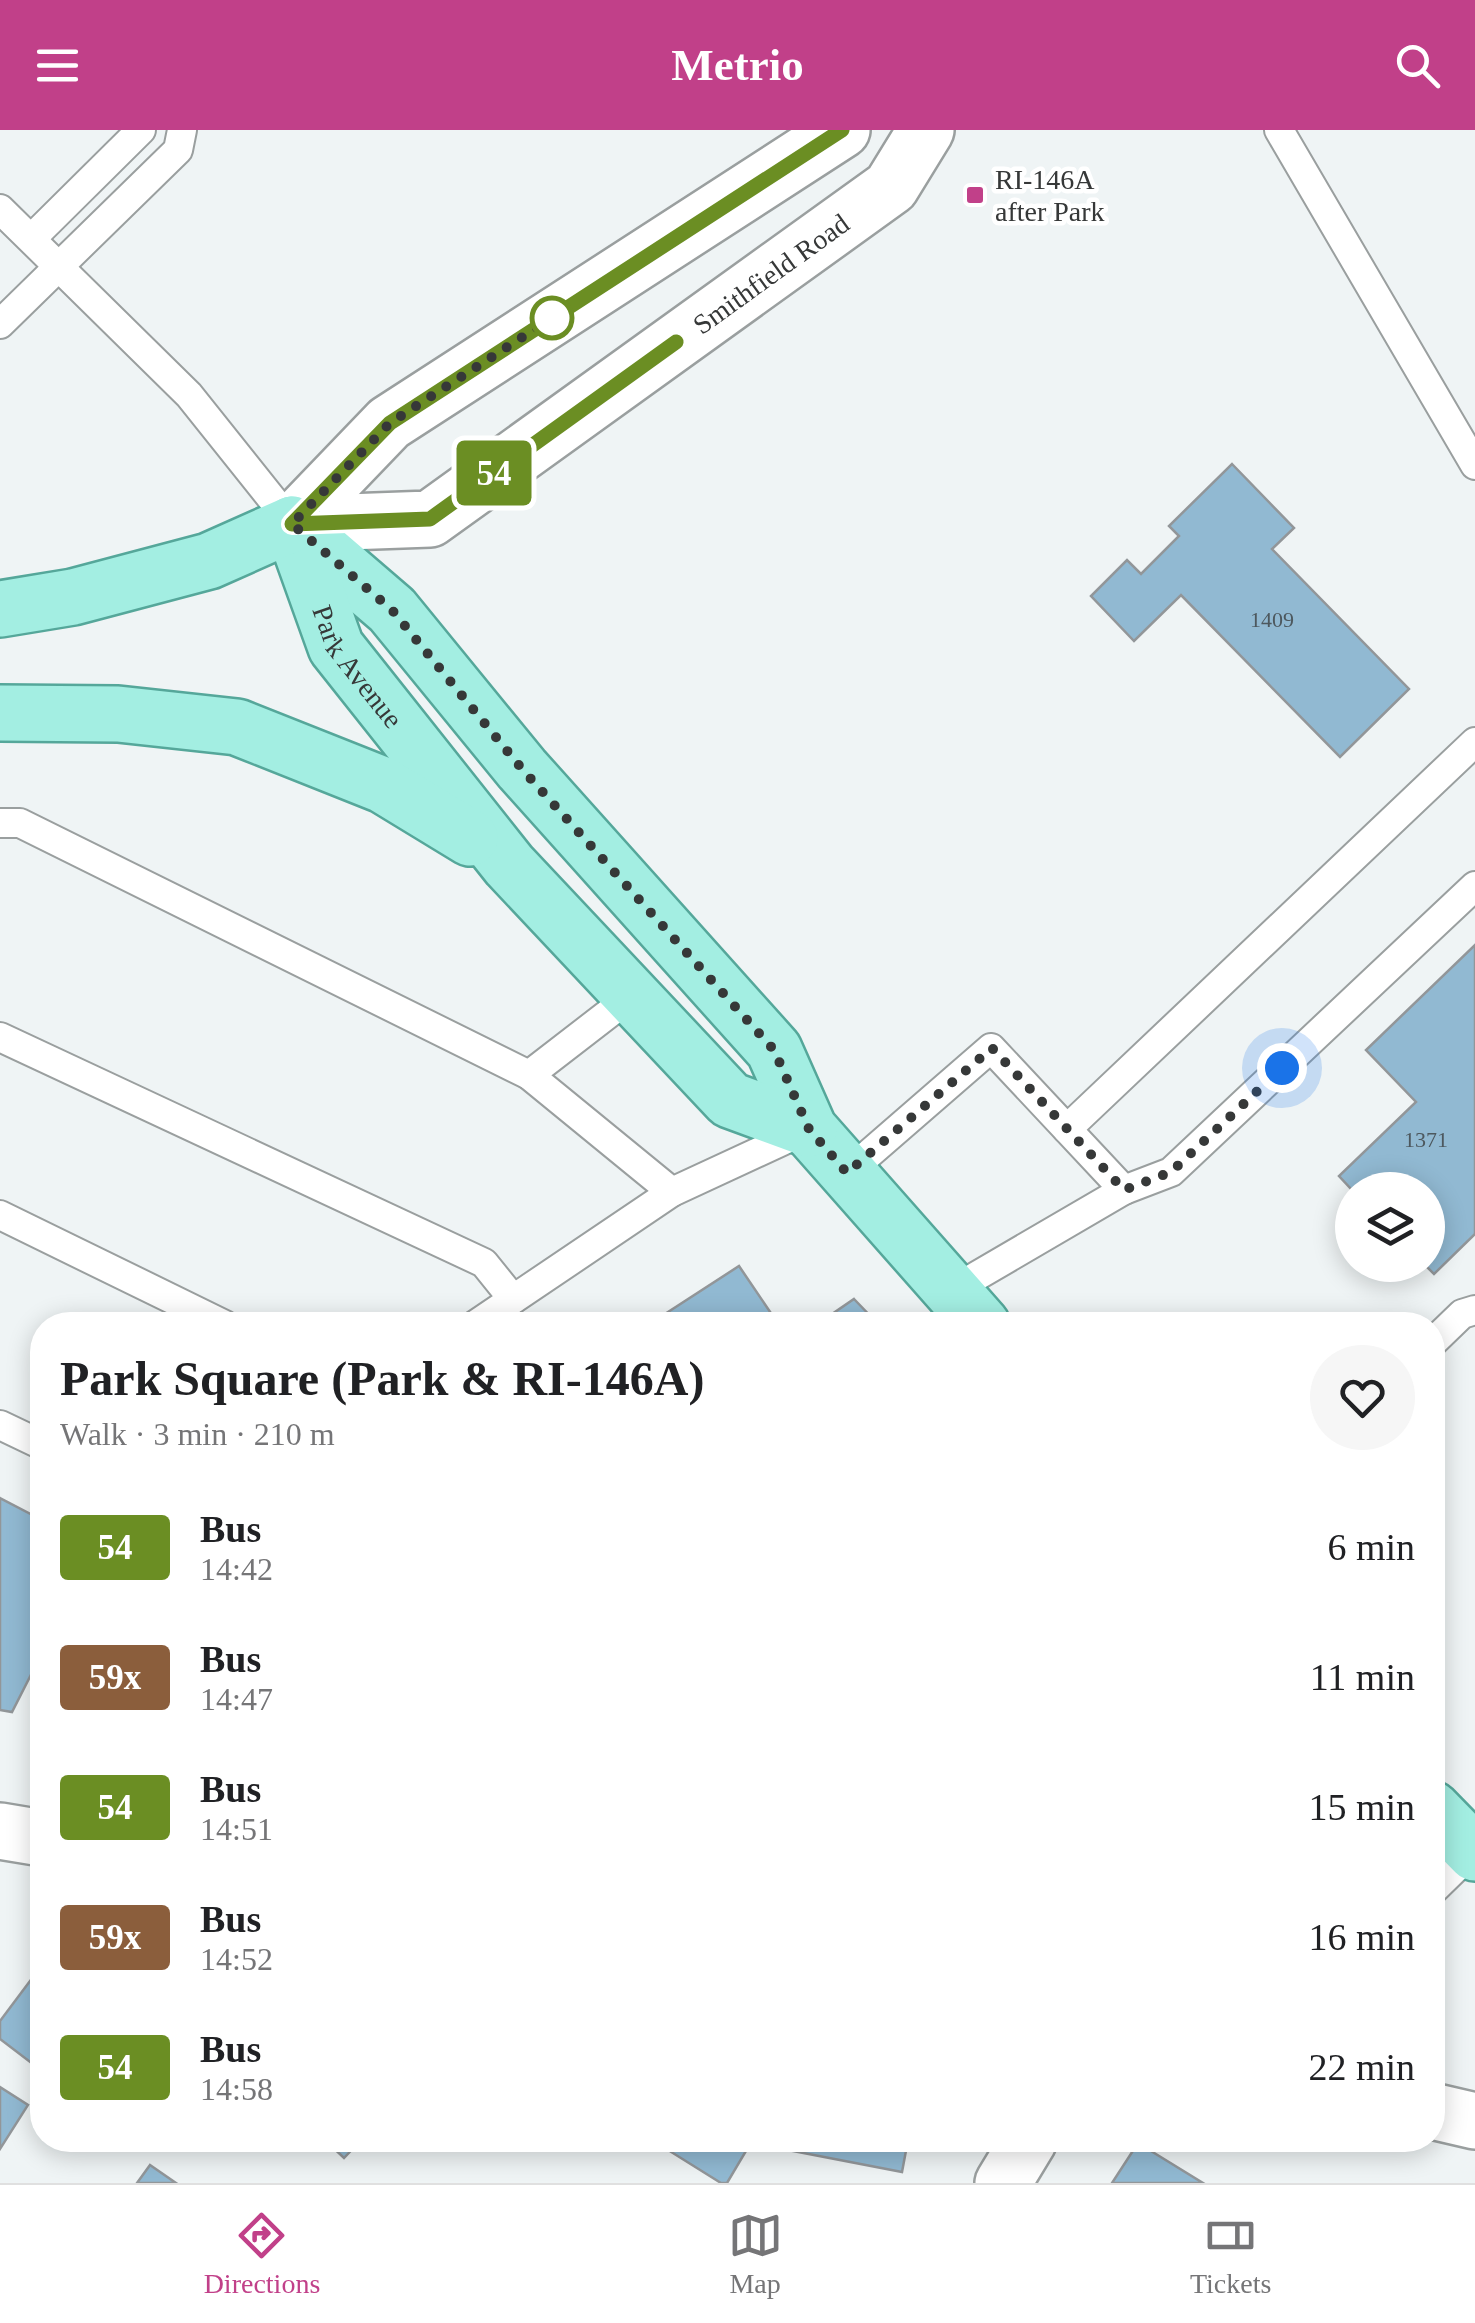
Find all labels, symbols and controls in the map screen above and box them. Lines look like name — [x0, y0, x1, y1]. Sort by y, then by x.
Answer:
icon: menu — [30, 38, 85, 93]
icon: search — [1390, 38, 1445, 93]
text: Metrio — [671, 40, 804, 90]
place label: RI-146A after Park — [995, 164, 1105, 227]
marker: RI-146A after Park — [964, 184, 986, 206]
street label: Smithfield Road — [687, 208, 855, 340]
unlabelled marker — [531, 297, 573, 339]
line badge: 54 — [449, 440, 539, 506]
text: 54 — [477, 454, 512, 493]
street label: Park Avenue — [306, 601, 409, 734]
house number: 1409 — [1250, 607, 1294, 632]
your location — [1257, 1043, 1307, 1093]
house number: 1371 — [1404, 1127, 1448, 1152]
map controls — [1335, 1172, 1445, 1282]
button: layers — [1335, 1172, 1445, 1282]
button: heart — [1310, 1345, 1415, 1450]
text: Park Square (Park & RI-146A) — [60, 1352, 704, 1405]
text: Walk · 3 min · 210 m — [60, 1416, 335, 1452]
text: Bus — [200, 1508, 261, 1550]
text: 6 min — [1327, 1526, 1415, 1568]
text: 54 — [98, 1528, 133, 1567]
text: 14:42 — [200, 1551, 273, 1587]
text: Bus — [200, 1638, 261, 1680]
text: 11 min — [1310, 1656, 1415, 1698]
text: 59x — [89, 1658, 141, 1697]
text: 14:47 — [200, 1681, 273, 1717]
text: Bus — [200, 1768, 261, 1810]
text: 15 min — [1308, 1786, 1415, 1828]
text: 54 — [98, 1788, 133, 1827]
text: 14:51 — [200, 1811, 273, 1847]
text: Bus — [200, 1898, 261, 1940]
text: 16 min — [1308, 1916, 1415, 1958]
text: 59x — [89, 1918, 141, 1957]
text: 14:52 — [200, 1941, 273, 1977]
text: Bus — [200, 2028, 261, 2070]
text: 22 min — [1308, 2046, 1415, 2088]
text: 54 — [98, 2048, 133, 2087]
text: 14:58 — [200, 2071, 273, 2107]
tab: Directions — [204, 2208, 320, 2300]
tab: Map — [728, 2208, 783, 2300]
tab: Tickets — [1190, 2208, 1271, 2300]

